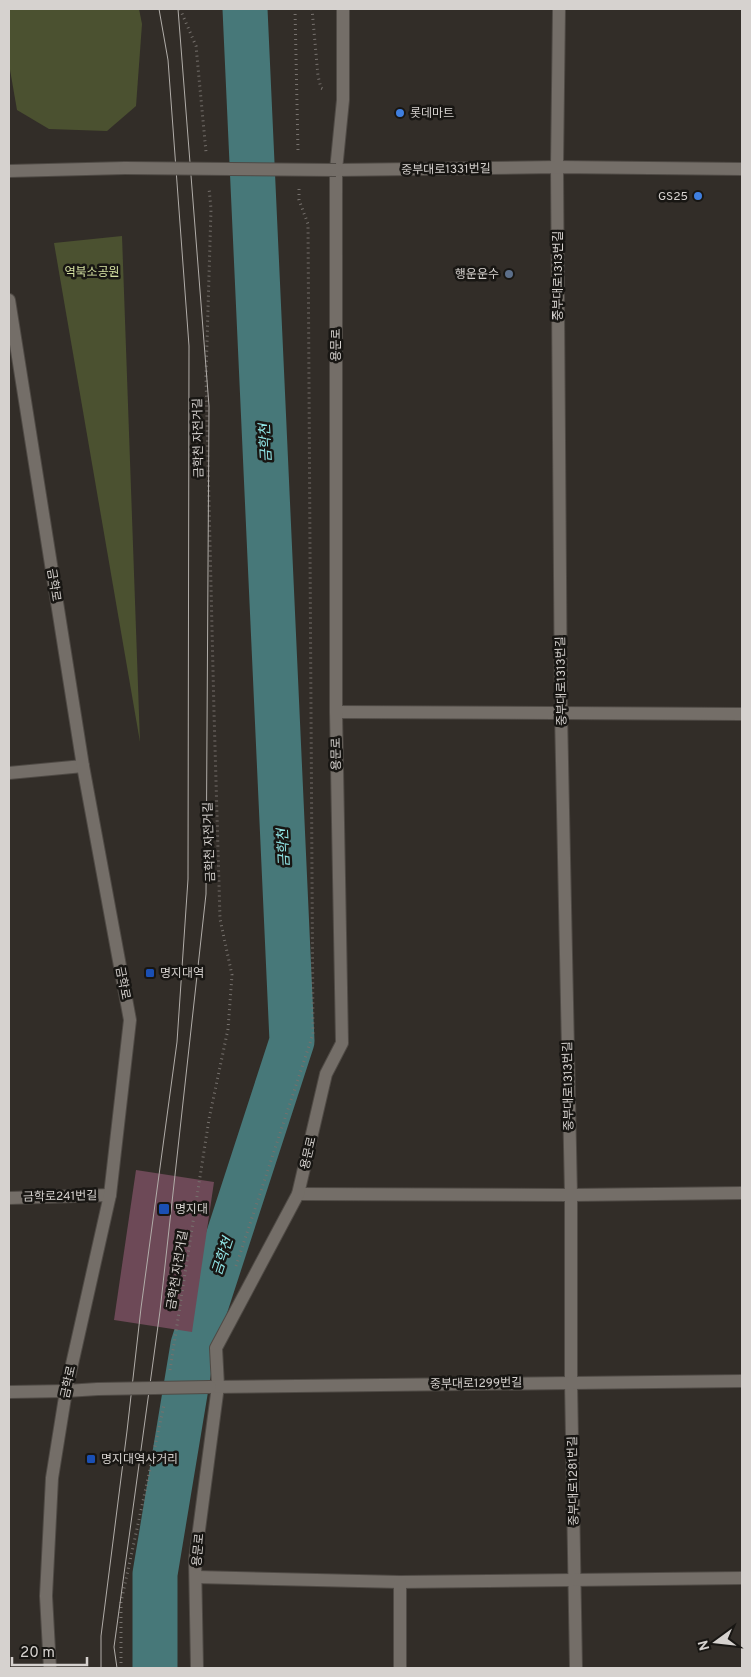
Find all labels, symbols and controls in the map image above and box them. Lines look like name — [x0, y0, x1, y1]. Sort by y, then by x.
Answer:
place label: 롯데마트 — [410, 106, 454, 122]
marker: 롯데마트 — [394, 107, 406, 119]
street label: 중부대로1331번길 — [401, 161, 491, 179]
place label: GS25 — [658, 189, 688, 205]
marker: GS25 — [692, 190, 704, 202]
street label: 중부대로1313번길 — [551, 231, 567, 321]
park label: 역북소공원 — [64, 265, 120, 281]
place label: 행운운수 — [455, 267, 499, 283]
marker: 행운운수 — [503, 268, 515, 280]
street label: 용문로 — [329, 328, 345, 362]
street label: 금학천 자전거길 — [190, 398, 208, 478]
water label: 금학천 — [257, 422, 276, 463]
street label: 금학로 — [43, 568, 64, 603]
street label: 중부대로1313번길 — [553, 636, 571, 726]
street label: 용문로 — [329, 737, 345, 771]
street label: 금학천 자전거길 — [201, 802, 219, 882]
water label: 금학천 — [275, 827, 294, 868]
street label: 금학로 — [111, 965, 133, 1001]
place label: 명지대역 — [160, 966, 204, 982]
marker: 명지대역 — [144, 967, 156, 979]
street label: 중부대로1313번길 — [560, 1041, 578, 1131]
street label: 용문로 — [297, 1135, 320, 1171]
street label: 금학로241번길 — [23, 1188, 97, 1206]
marker: 명지대 — [157, 1202, 171, 1216]
place label: 명지대 — [175, 1202, 208, 1218]
street label: 금학천 자전거길 — [164, 1229, 192, 1311]
water label: 금학천 — [209, 1234, 238, 1277]
street label: 금학로 — [58, 1364, 80, 1400]
street label: 중부대로1299번길 — [430, 1375, 522, 1393]
street label: 중부대로1281번길 — [565, 1436, 583, 1526]
place label: 명지대역사거리 — [101, 1452, 178, 1468]
marker: 명지대역사거리 — [85, 1453, 97, 1465]
street label: 용문로 — [190, 1533, 208, 1567]
north arrow — [691, 1617, 741, 1667]
scale bar — [12, 1634, 88, 1666]
text: N — [695, 1638, 714, 1652]
text: 20 m — [20, 1644, 55, 1663]

